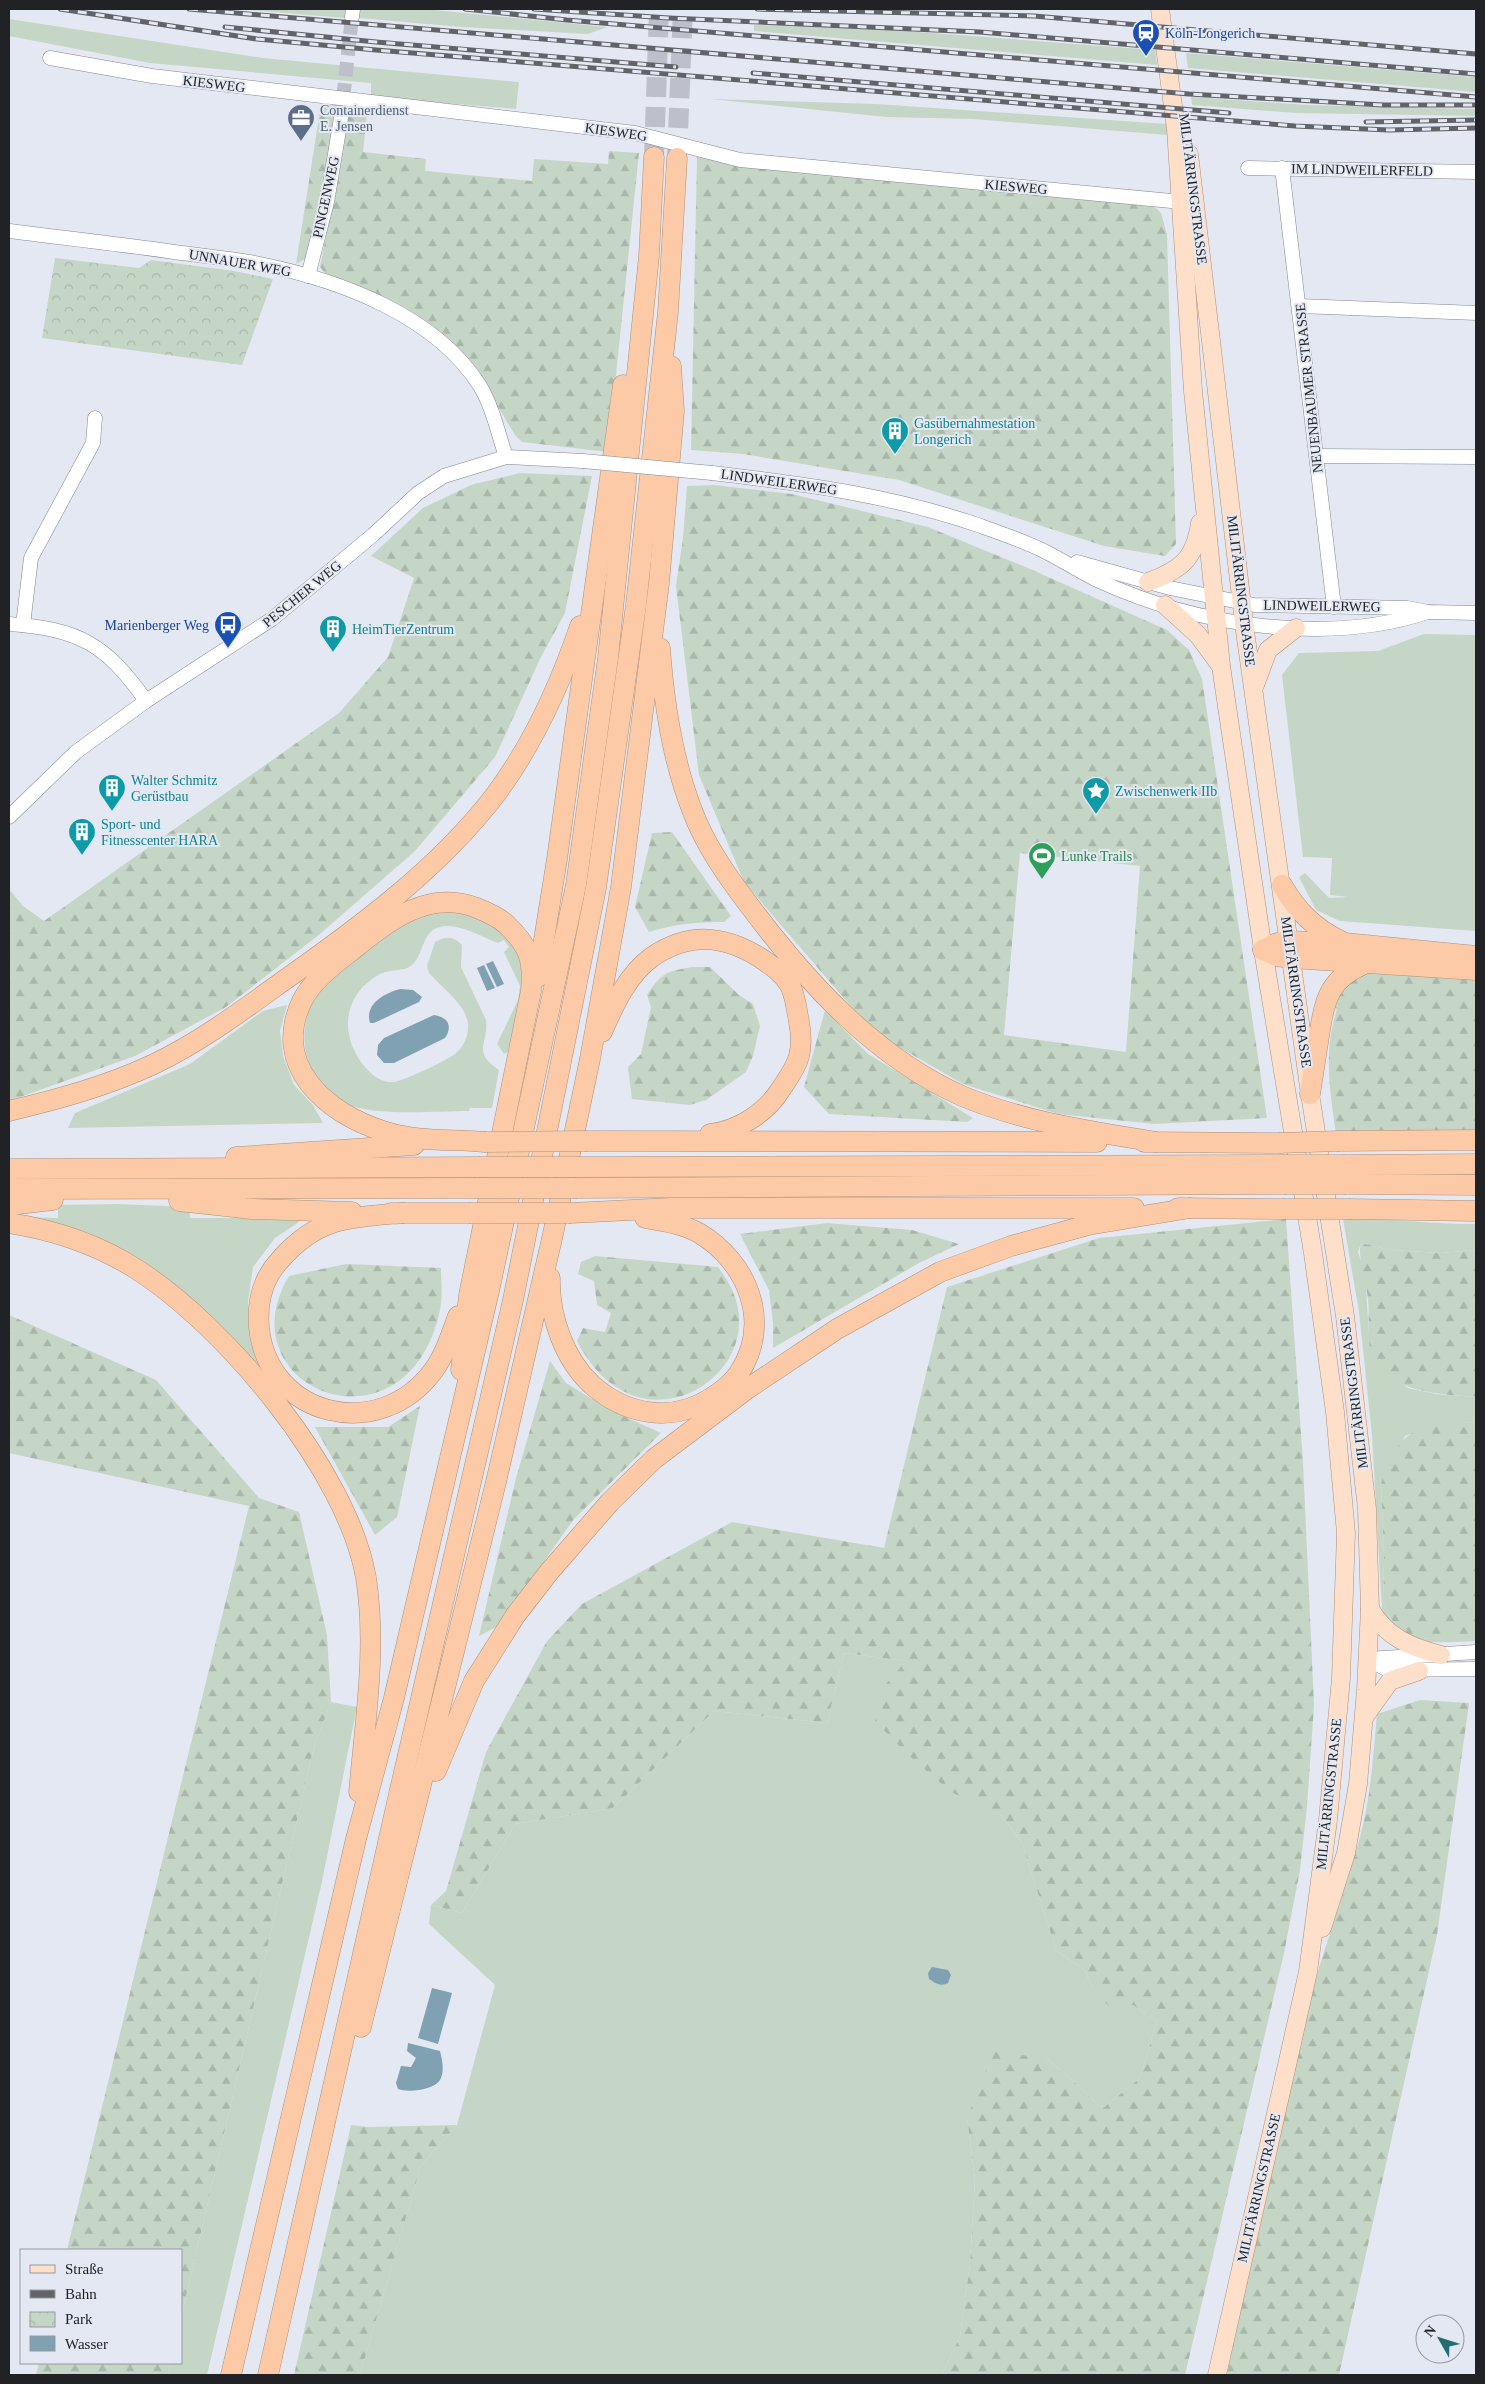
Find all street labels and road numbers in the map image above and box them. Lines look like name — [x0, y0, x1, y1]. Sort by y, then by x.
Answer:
street label: KIESWEG — [182, 73, 246, 95]
street label: MILITÄRRINGSTRASSE — [1176, 112, 1211, 266]
street label: KIESWEG — [584, 120, 648, 144]
street label: PINGENWEG — [310, 155, 342, 239]
street label: IM LINDWEILERFELD — [1291, 161, 1433, 179]
street label: KIESWEG — [984, 177, 1048, 197]
street label: UNNAUER WEG — [188, 247, 292, 279]
street label: NEUENBAUMER STRASSE — [1293, 302, 1325, 474]
street label: LINDWEILERWEG — [720, 466, 838, 498]
street label: MILITÄRRINGSTRASSE — [1224, 514, 1259, 668]
street label: PESCHER WEG — [260, 558, 344, 630]
street label: LINDWEILERWEG — [1263, 597, 1381, 615]
street label: MILITÄRRINGSTRASSE — [1278, 915, 1315, 1069]
street label: MILITÄRRINGSTRASSE — [1336, 1316, 1371, 1470]
street label: MILITÄRRINGSTRASSE — [1313, 1717, 1344, 1871]
street label: MILITÄRRINGSTRASSE — [1234, 2112, 1283, 2264]

